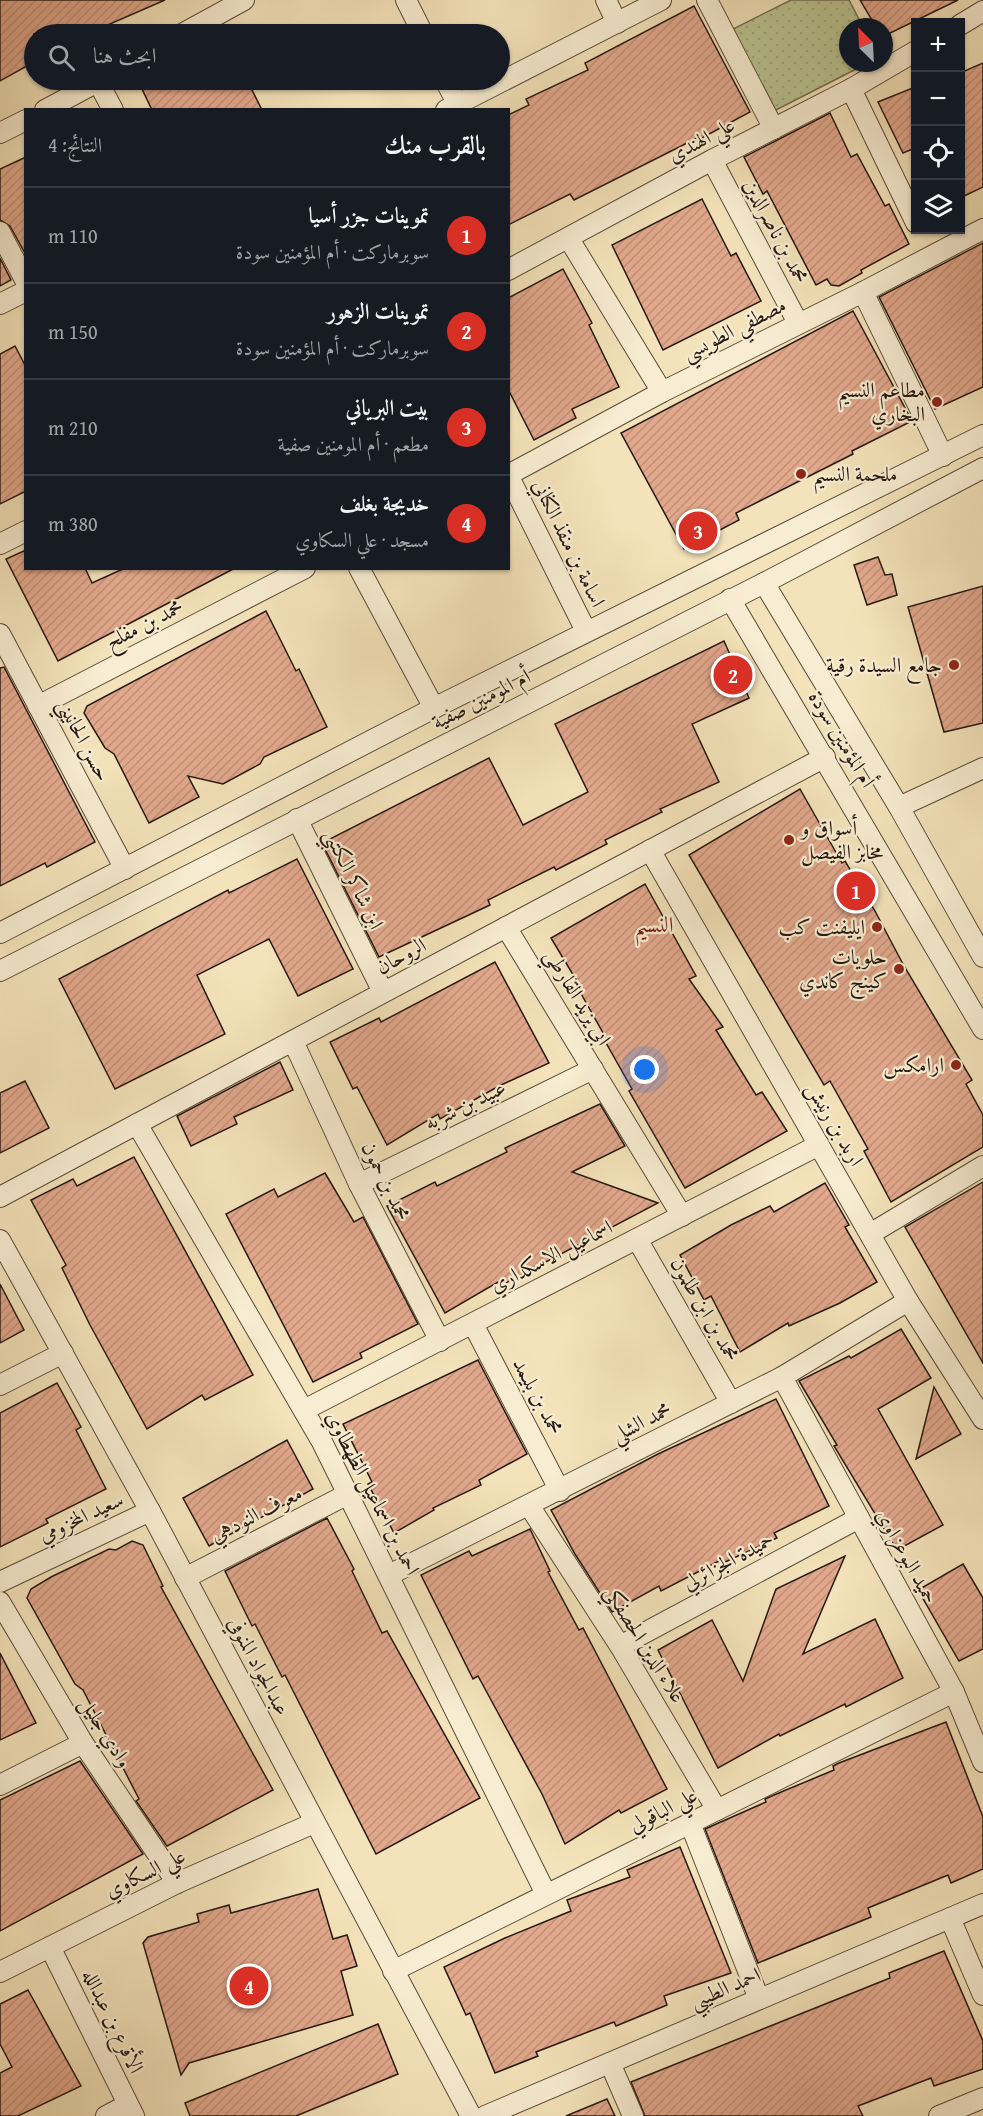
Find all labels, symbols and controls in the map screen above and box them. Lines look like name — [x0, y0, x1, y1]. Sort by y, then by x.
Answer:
north arrow — [839, 18, 893, 72]
map controls — [911, 18, 965, 234]
button: + — [911, 18, 965, 72]
search box — [24, 24, 510, 90]
text: ابحث هنا — [93, 39, 157, 71]
icon: search — [45, 41, 78, 74]
button: − — [911, 72, 965, 126]
street label: علي الهندي — [662, 109, 742, 175]
text: بالقرب منك — [384, 125, 486, 164]
button: locate — [911, 126, 965, 180]
text: النتائج: 4 — [48, 130, 102, 159]
street label: محمد بن ناصرالدين — [736, 173, 817, 289]
button: layers — [911, 180, 965, 234]
text: تموينات جزر أسيا — [309, 199, 429, 231]
text: 110 m — [48, 221, 98, 250]
text: 1 — [461, 221, 472, 250]
text: سوبرماركت · أم المؤمنين سودة — [236, 237, 429, 266]
street label: مصطفي الطويسي — [676, 289, 794, 373]
text: تموينات الزهور — [327, 295, 429, 327]
text: 150 m — [48, 317, 98, 346]
text: 2 — [461, 317, 472, 346]
text: سوبرماركت · أم المؤمنين سودة — [236, 333, 429, 362]
place label: مطاعم النسيم البخاري — [838, 374, 925, 430]
text: بيت البرياني — [345, 391, 429, 423]
marker: مطاعم النسيم البخاري — [930, 395, 944, 409]
text: 210 m — [48, 413, 98, 442]
text: 3 — [461, 413, 472, 442]
text: مطعم · أم المومنين صفية — [278, 429, 429, 458]
place label: ملحمة النسيم — [813, 458, 897, 495]
marker: ملحمة النسيم — [794, 467, 808, 481]
street label: اسامة بن منقذ الكناني — [523, 474, 614, 613]
text: خديجة بغلف — [339, 487, 429, 519]
pin: 3 — [678, 508, 718, 554]
text: 380 m — [48, 509, 98, 538]
text: 4 — [461, 509, 472, 538]
text: مسجد · علي السكاوي — [295, 525, 429, 554]
street label: محمد بن مفلح — [99, 591, 190, 660]
place label: جامع السيدة رقية — [826, 649, 942, 684]
pin: 2 — [714, 652, 752, 698]
marker: جامع السيدة رقية — [947, 658, 961, 672]
street label: أم المومنين صفية — [426, 660, 537, 740]
street label: أم المؤمنين سودة — [799, 684, 884, 795]
street label: حسن الحانيني — [45, 693, 119, 789]
place label: أسواق و مخابز الفيصل — [799, 812, 883, 867]
street label: ابن شاكر الكتبي — [312, 823, 392, 937]
marker: أسواق و مخابز الفيصل — [782, 833, 796, 847]
pin: 1 — [836, 868, 876, 914]
district label: النسيم — [635, 908, 673, 946]
place label: ايليفنت كب — [779, 911, 865, 942]
marker: ايليفنت كب — [870, 920, 884, 934]
street label: الروحان — [370, 929, 432, 982]
place label: حلويات كينج كاندي — [799, 941, 887, 1000]
street label: ابي يزيد القارطي — [533, 942, 620, 1054]
marker: حلويات كينج كاندي — [892, 962, 906, 976]
place label: ارامكس — [883, 1049, 944, 1080]
your location — [630, 1055, 659, 1084]
marker: ارامكس — [949, 1058, 963, 1072]
street label: عبيد بن شربه — [419, 1071, 511, 1138]
street label: اربد بن رنيش — [799, 1076, 872, 1172]
street label: محمد بن حمون — [354, 1136, 419, 1226]
street label: اسماعيل الاسكداري — [484, 1211, 618, 1301]
street label: محمد بن ابن طلمون — [663, 1251, 748, 1367]
street label: محمد بن بليمد — [505, 1352, 572, 1440]
street label: محمد الشلي — [605, 1393, 679, 1454]
street label: احمد بن اسماعيل الطهطاوي — [318, 1405, 428, 1581]
street label: معرف النودهي — [204, 1477, 308, 1552]
street label: سعيد المخزومي — [33, 1483, 129, 1552]
street label: حميد البوعزاوي — [868, 1503, 946, 1609]
street label: حميدة الجزائرلي — [676, 1523, 780, 1599]
street label: علاء الدين الحصفكي — [593, 1579, 694, 1711]
street label: عبدالجواد المنوفي — [219, 1611, 298, 1722]
street label: وادي جليل — [72, 1690, 140, 1774]
street label: علي الباقولي — [623, 1779, 705, 1844]
street label: علي السكاوي — [99, 1840, 193, 1910]
street label: احمد الطيبي — [684, 1959, 767, 2021]
street label: الأقرع بن عبدالله — [72, 1963, 152, 2080]
pin: 4 — [230, 1964, 268, 2008]

